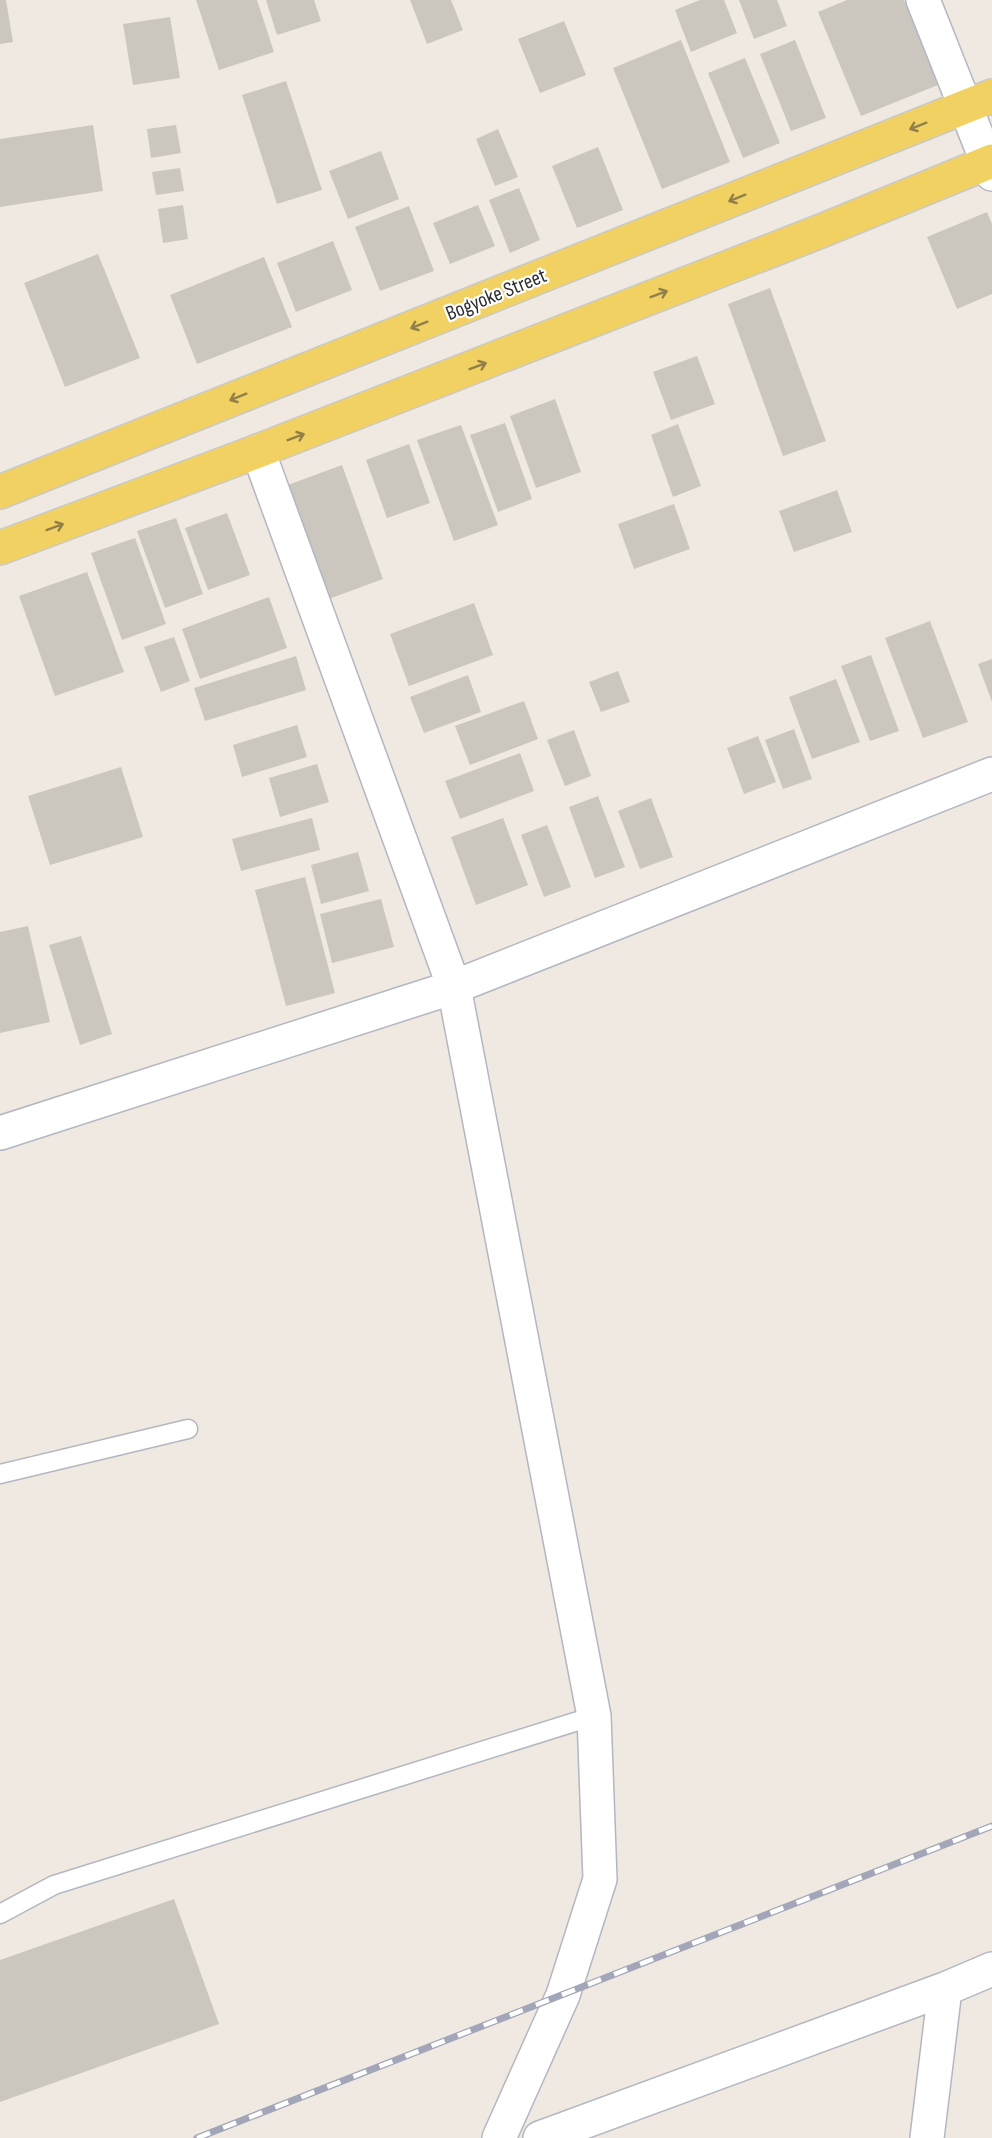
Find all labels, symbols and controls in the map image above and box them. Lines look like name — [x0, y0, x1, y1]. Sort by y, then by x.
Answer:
one-way arrow — [909, 121, 928, 132]
one-way arrow — [728, 193, 747, 204]
street label: Bogyoke Street — [442, 263, 550, 326]
one-way arrow — [650, 288, 668, 299]
one-way arrow — [411, 320, 429, 331]
one-way arrow — [468, 359, 487, 370]
one-way arrow — [229, 392, 248, 403]
one-way arrow — [286, 430, 305, 441]
one-way arrow — [45, 521, 64, 532]

